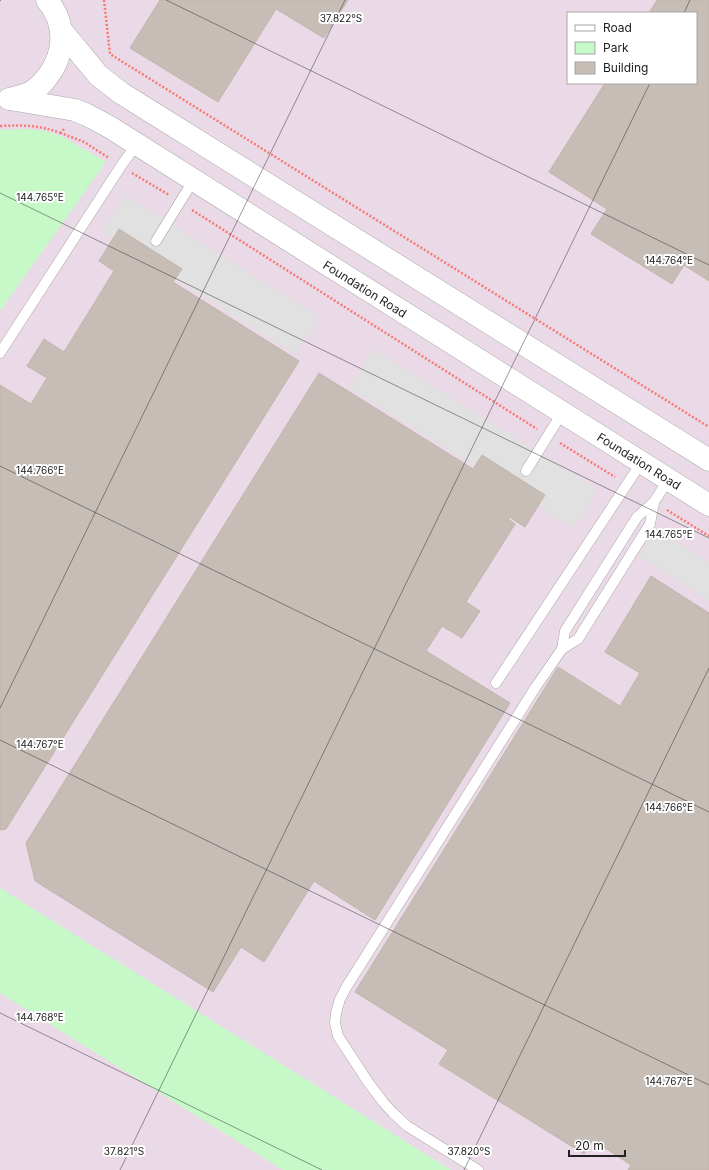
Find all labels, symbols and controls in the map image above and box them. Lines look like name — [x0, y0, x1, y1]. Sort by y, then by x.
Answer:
text: 37.822°S — [320, 12, 362, 24]
legend — [567, 12, 697, 84]
text: Road — [603, 20, 632, 35]
text: Park — [603, 40, 629, 55]
text: Building — [603, 60, 648, 75]
text: 144.765°E — [16, 191, 64, 203]
text: 144.764°E — [645, 254, 693, 266]
street label: Foundation Road — [321, 257, 409, 321]
street label: Foundation Road — [595, 429, 683, 493]
text: 144.766°E — [16, 464, 64, 476]
text: 144.765°E — [645, 528, 693, 540]
text: 144.767°E — [16, 738, 64, 750]
text: 144.766°E — [645, 801, 693, 813]
text: 144.768°E — [16, 1011, 64, 1023]
text: 144.767°E — [645, 1075, 693, 1087]
scale bar — [569, 1132, 625, 1158]
text: 20 m — [575, 1138, 604, 1153]
text: 37.821°S — [104, 1145, 144, 1157]
text: 37.820°S — [448, 1145, 490, 1157]

